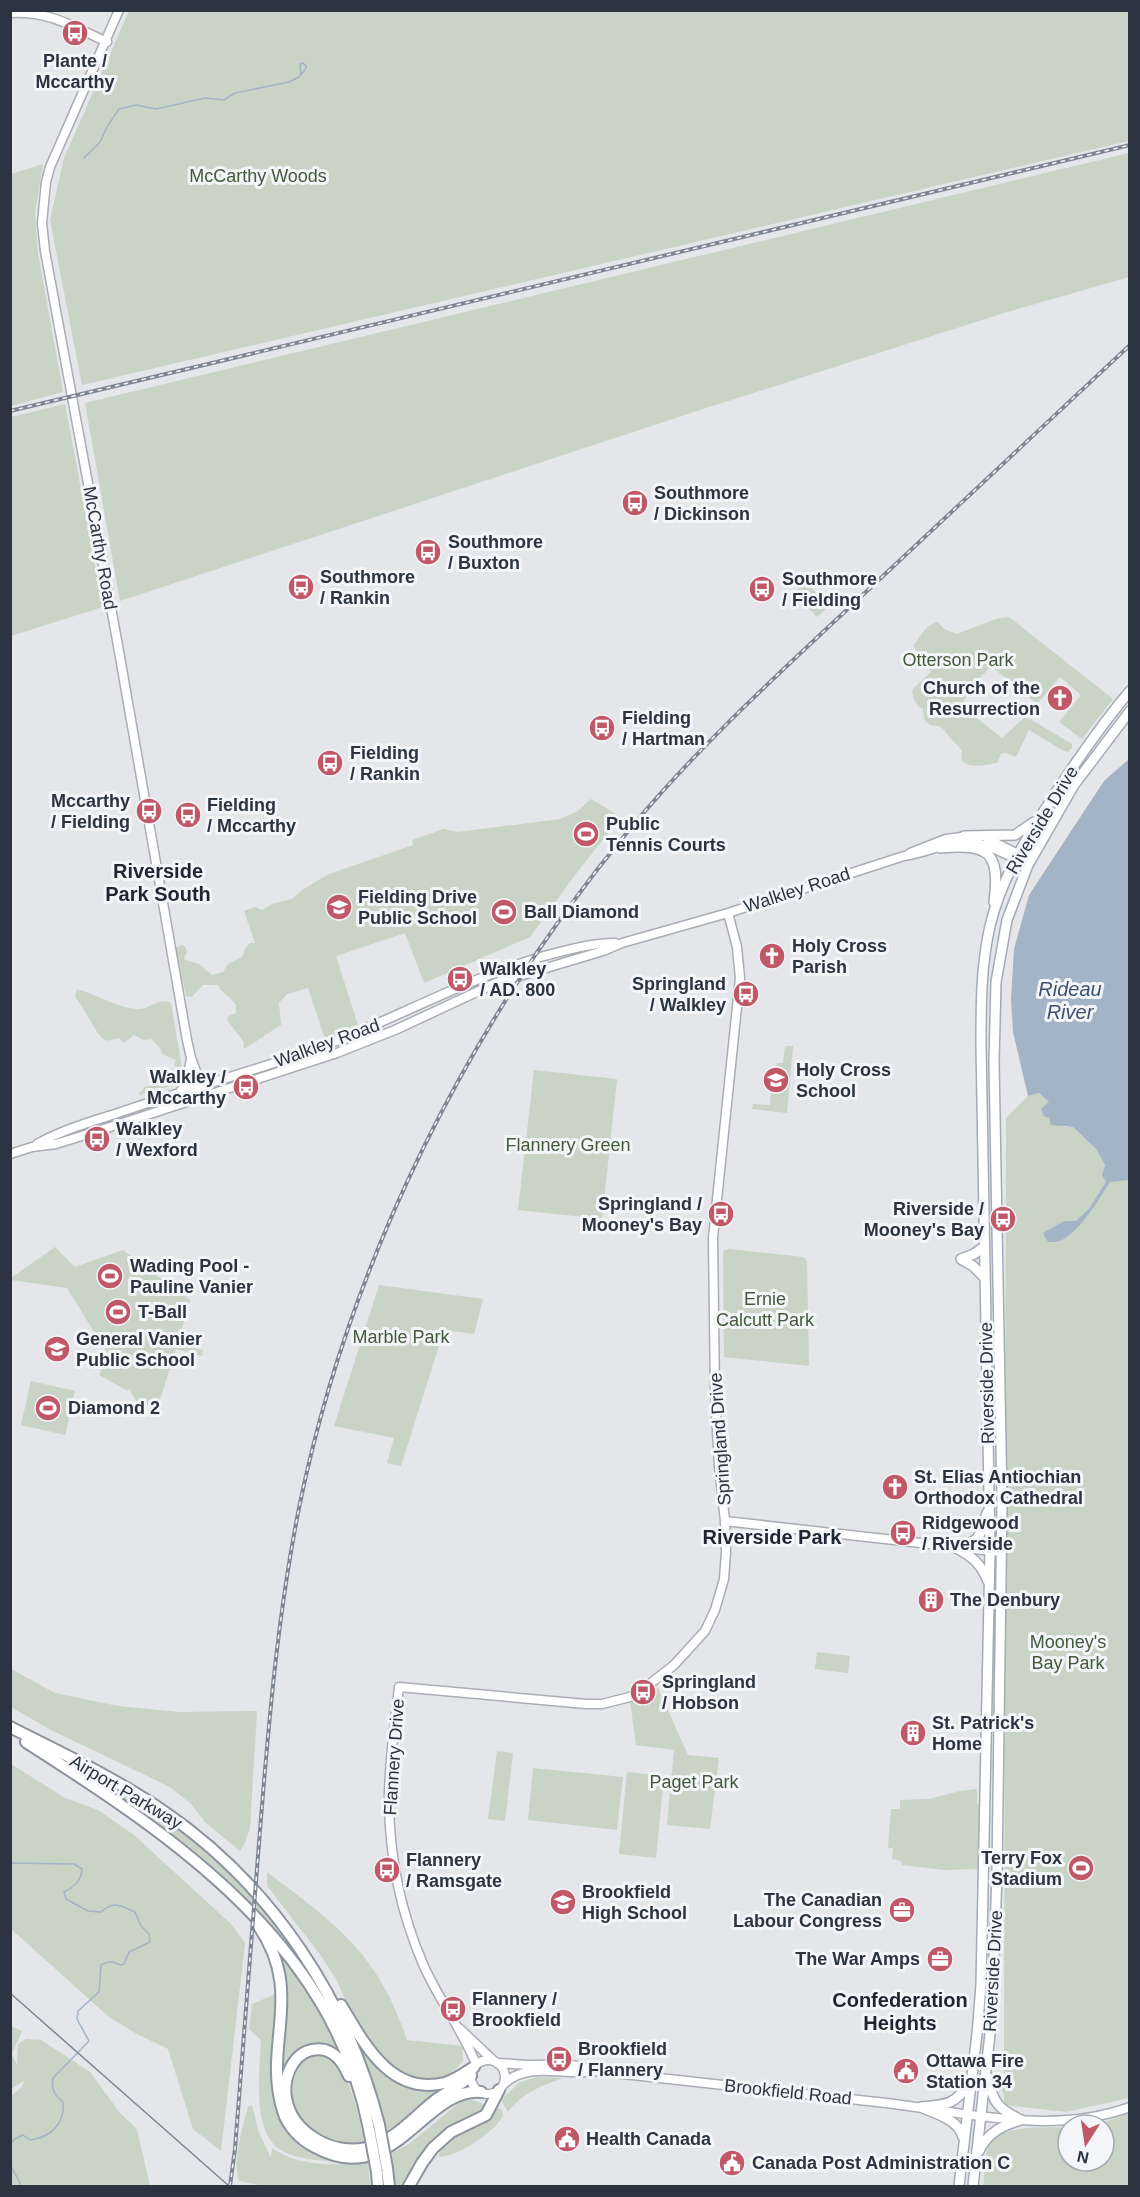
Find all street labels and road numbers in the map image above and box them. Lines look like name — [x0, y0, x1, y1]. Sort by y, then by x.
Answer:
street label: McCarthy Road — [79, 485, 121, 611]
street label: Riverside Drive — [1002, 763, 1082, 877]
street label: Walkley Road — [741, 863, 853, 917]
street label: Walkley Road — [272, 1015, 382, 1071]
street label: Riverside Drive — [976, 1322, 998, 1444]
street label: Springland Drive — [705, 1372, 735, 1506]
street label: Flannery Drive — [380, 1698, 408, 1816]
street label: Airport Parkway — [66, 1751, 186, 1833]
street label: Riverside Drive — [980, 1910, 1006, 2032]
street label: Brookfield Road — [723, 2075, 853, 2109]

